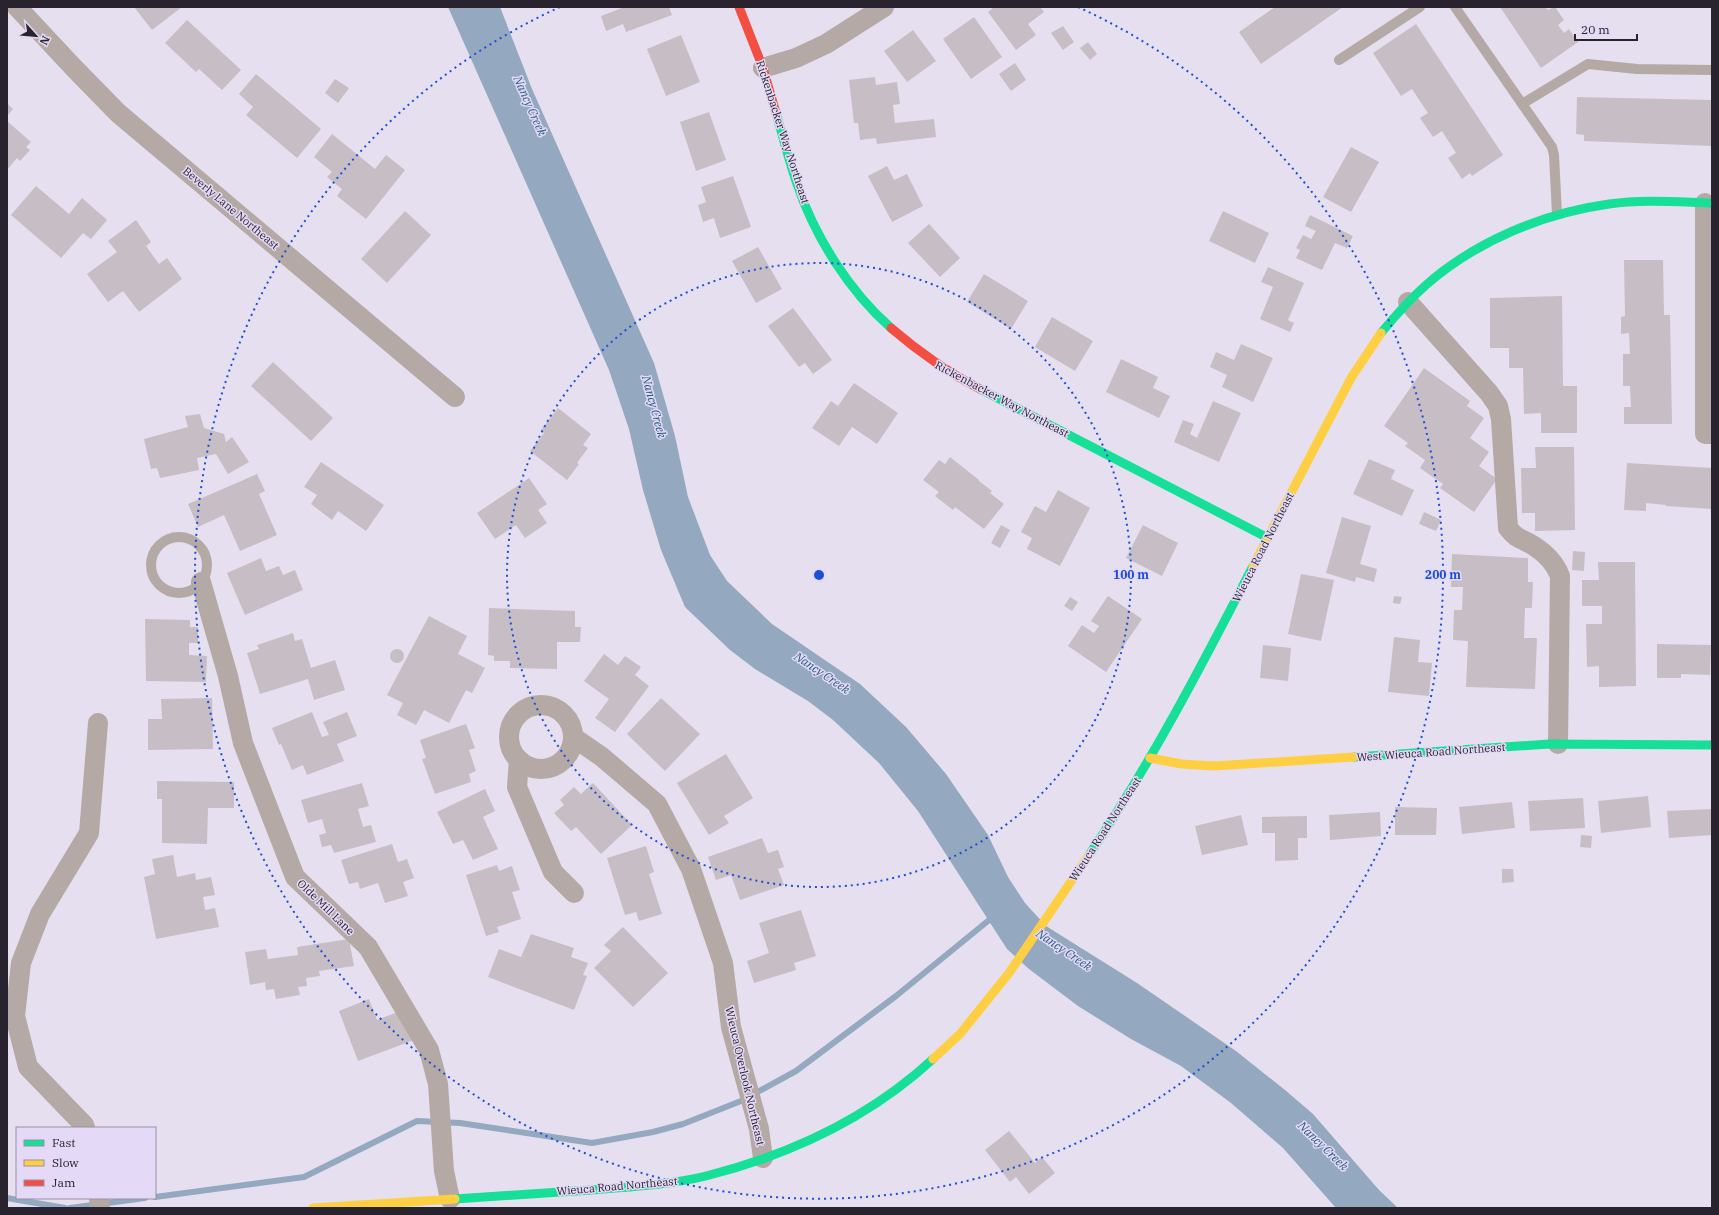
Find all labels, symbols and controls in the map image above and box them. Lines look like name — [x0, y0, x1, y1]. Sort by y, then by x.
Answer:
north arrow — [16, 16, 56, 56]
scale bar — [1575, 16, 1637, 42]
text: 20 m — [1581, 22, 1610, 37]
text: N — [37, 33, 53, 48]
street label: Rickenbacker Way Northeast — [753, 59, 813, 205]
water label: Nancy Creek — [510, 73, 551, 139]
street label: Beverly Lane Northeast — [180, 164, 282, 252]
street label: Rickenbacker Way Northeast — [933, 358, 1071, 440]
water label: Nancy Creek — [639, 373, 670, 440]
street label: Wieuca Road Northeast — [1229, 490, 1297, 604]
text: 100 m — [1113, 567, 1149, 582]
text: 200 m — [1425, 567, 1461, 582]
centre of rings — [812, 568, 826, 582]
water label: Nancy Creek — [791, 648, 854, 697]
street label: West Wieuca Road Northeast — [1356, 740, 1506, 764]
street label: Wieuca Road Northeast — [1066, 774, 1144, 884]
street label: Olde Mill Lane — [295, 876, 358, 938]
water label: Nancy Creek — [1033, 925, 1096, 974]
street label: Wieuca Overlook Northeast — [722, 1005, 768, 1147]
water label: Nancy Creek — [1294, 1117, 1352, 1174]
legend — [16, 1127, 156, 1199]
text: Fast — [52, 1135, 76, 1150]
text: Slow — [52, 1155, 79, 1170]
street label: Wieuca Road Northeast — [556, 1174, 678, 1198]
text: Jam — [52, 1175, 76, 1190]

